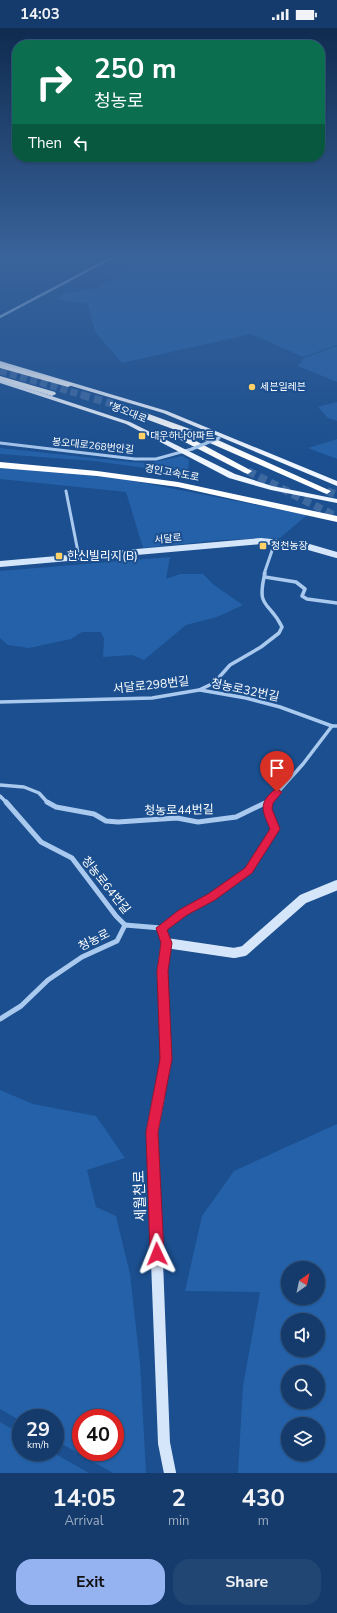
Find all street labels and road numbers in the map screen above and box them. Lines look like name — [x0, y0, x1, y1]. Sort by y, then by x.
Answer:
street label: 봉오대로 — [109, 400, 149, 426]
street label: 봉오대로268번안길 — [51, 435, 135, 457]
street label: 경인고속도로 — [144, 461, 200, 485]
street label: 서달로 — [154, 531, 182, 547]
street label: 서달로298번길 — [112, 673, 190, 697]
street label: 청농로32번길 — [209, 675, 281, 705]
street label: 청농로44번길 — [144, 801, 214, 819]
street label: 청농로64번길 — [78, 853, 134, 917]
street label: 청농로 — [76, 925, 112, 955]
street label: 세월천로 — [130, 1170, 150, 1222]

